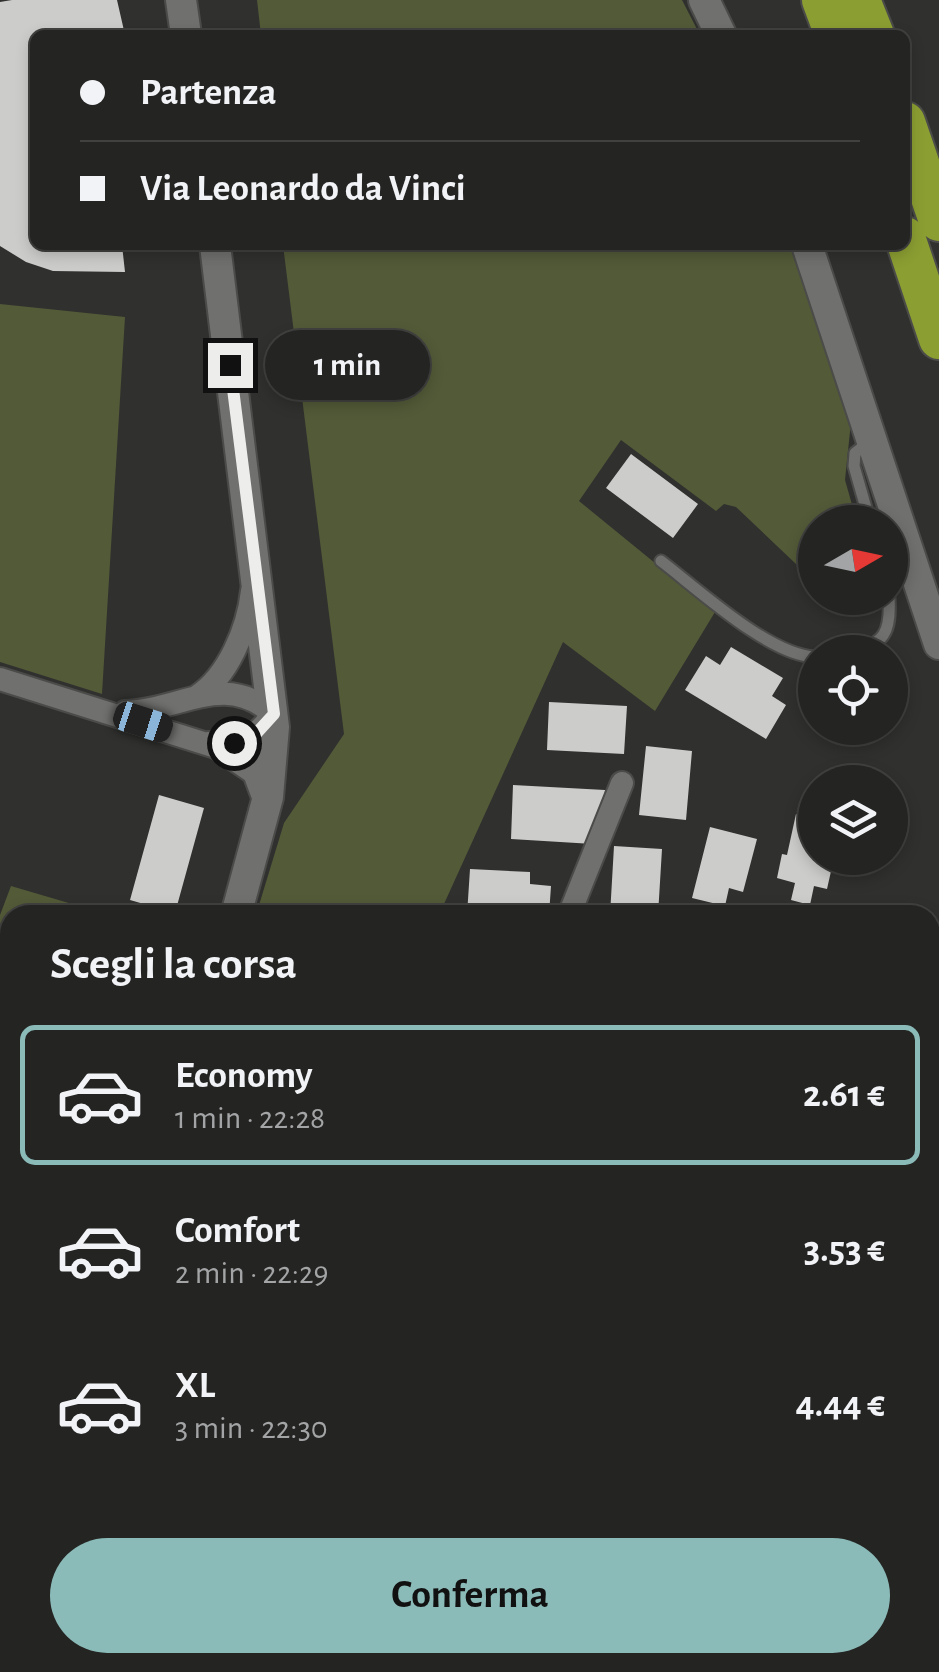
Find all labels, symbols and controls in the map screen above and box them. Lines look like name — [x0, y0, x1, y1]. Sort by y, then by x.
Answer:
text: Partenza — [140, 74, 277, 112]
text: Via Leonardo da Vinci — [140, 170, 466, 208]
callout: 1 min — [265, 330, 430, 400]
route end — [208, 343, 253, 388]
text: 1 min — [314, 349, 381, 381]
north arrow — [798, 505, 908, 615]
map controls — [798, 505, 908, 875]
button: locate — [798, 635, 908, 745]
car — [110, 698, 176, 746]
route start — [212, 721, 257, 766]
button: layers — [798, 765, 908, 875]
text: Scegli la corsa — [50, 942, 297, 987]
icon: car — [55, 1050, 145, 1140]
text: Economy — [175, 1057, 313, 1095]
text: 2.61 € — [803, 1076, 885, 1114]
text: 1 min · 22:28 — [175, 1102, 325, 1134]
icon: car — [55, 1205, 145, 1295]
text: Comfort — [175, 1212, 300, 1250]
text: 3.53 € — [804, 1231, 885, 1269]
text: 2 min · 22:29 — [175, 1257, 329, 1289]
icon: car — [55, 1360, 145, 1450]
text: XL — [175, 1367, 215, 1405]
text: 4.44 € — [795, 1386, 885, 1424]
text: 3 min · 22:30 — [175, 1412, 328, 1444]
button: Conferma — [50, 1538, 890, 1653]

